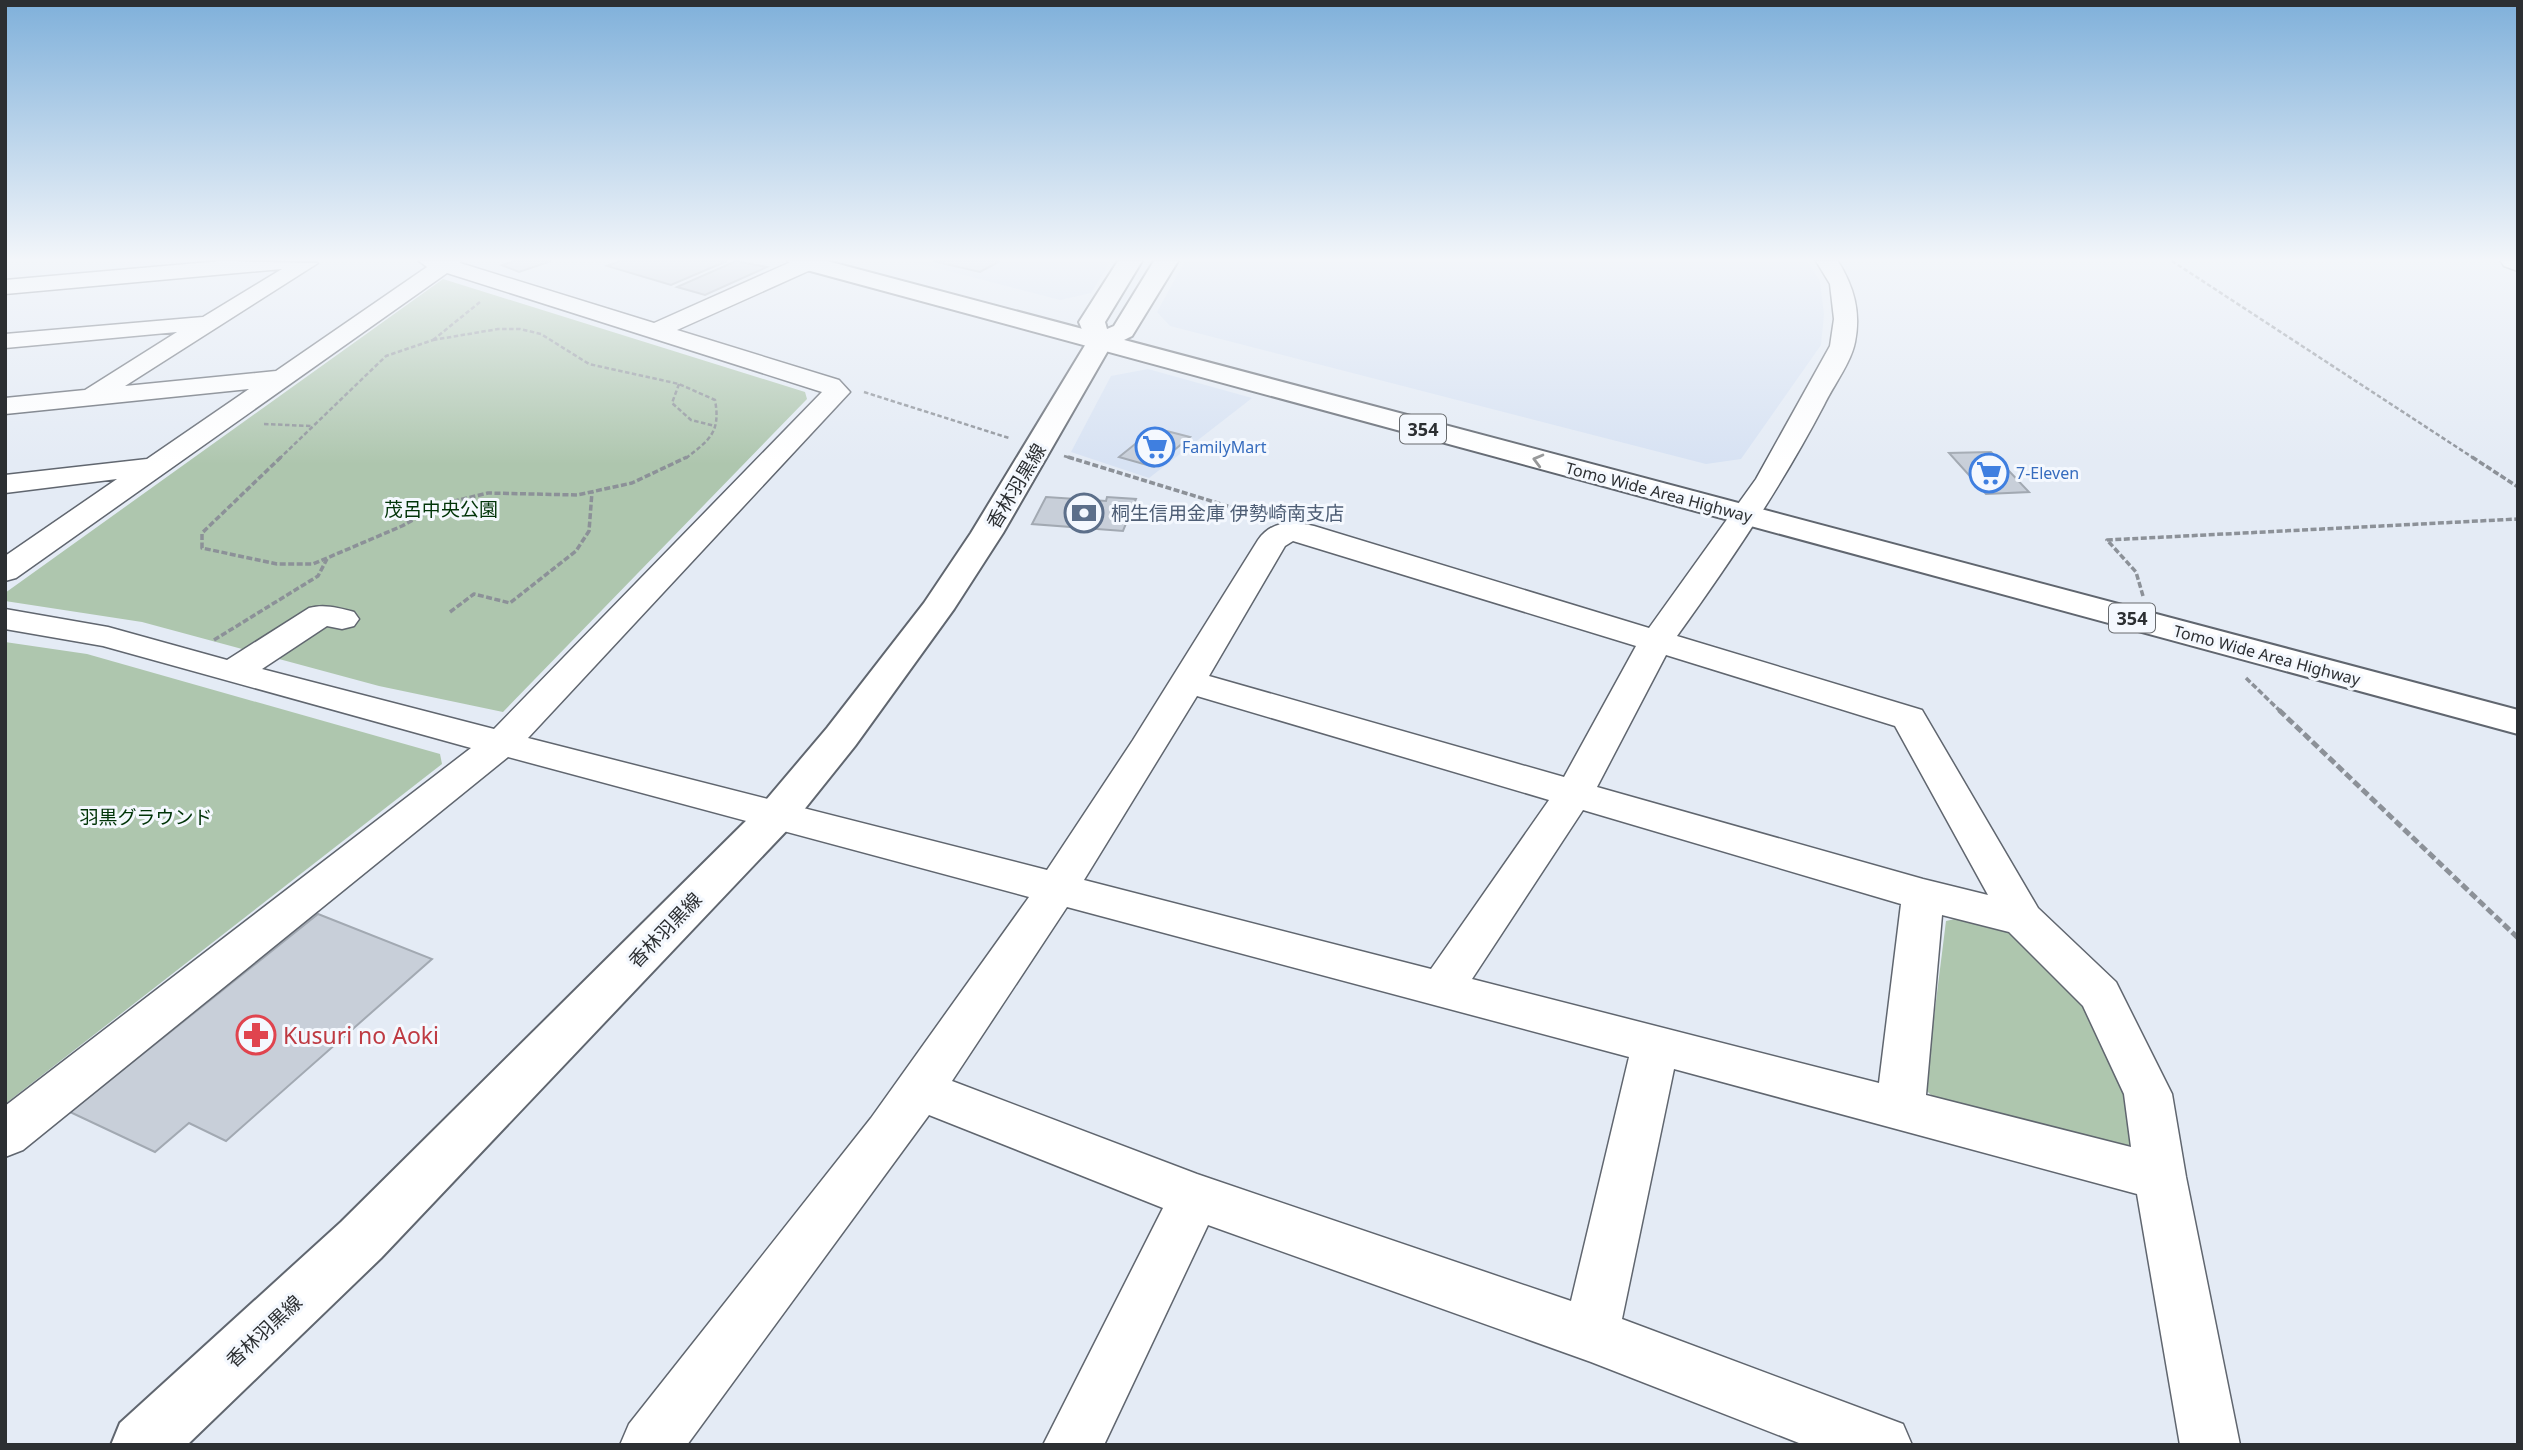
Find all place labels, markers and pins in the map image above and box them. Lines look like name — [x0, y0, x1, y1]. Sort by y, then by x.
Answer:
supermarket icon: FamilyMart — [1134, 426, 1176, 468]
place label: FamilyMart — [1182, 436, 1267, 458]
supermarket icon: 7-Eleven — [1968, 452, 2010, 494]
place label: 7-Eleven — [2016, 462, 2079, 484]
bank icon: 桐生信用金庫 伊勢崎南支店 — [1063, 492, 1105, 534]
place label: 桐生信用金庫 伊勢崎南支店 — [1111, 500, 1344, 526]
pharmacy icon: Kusuri no Aoki — [235, 1014, 277, 1056]
place label: Kusuri no Aoki — [283, 1019, 439, 1051]

